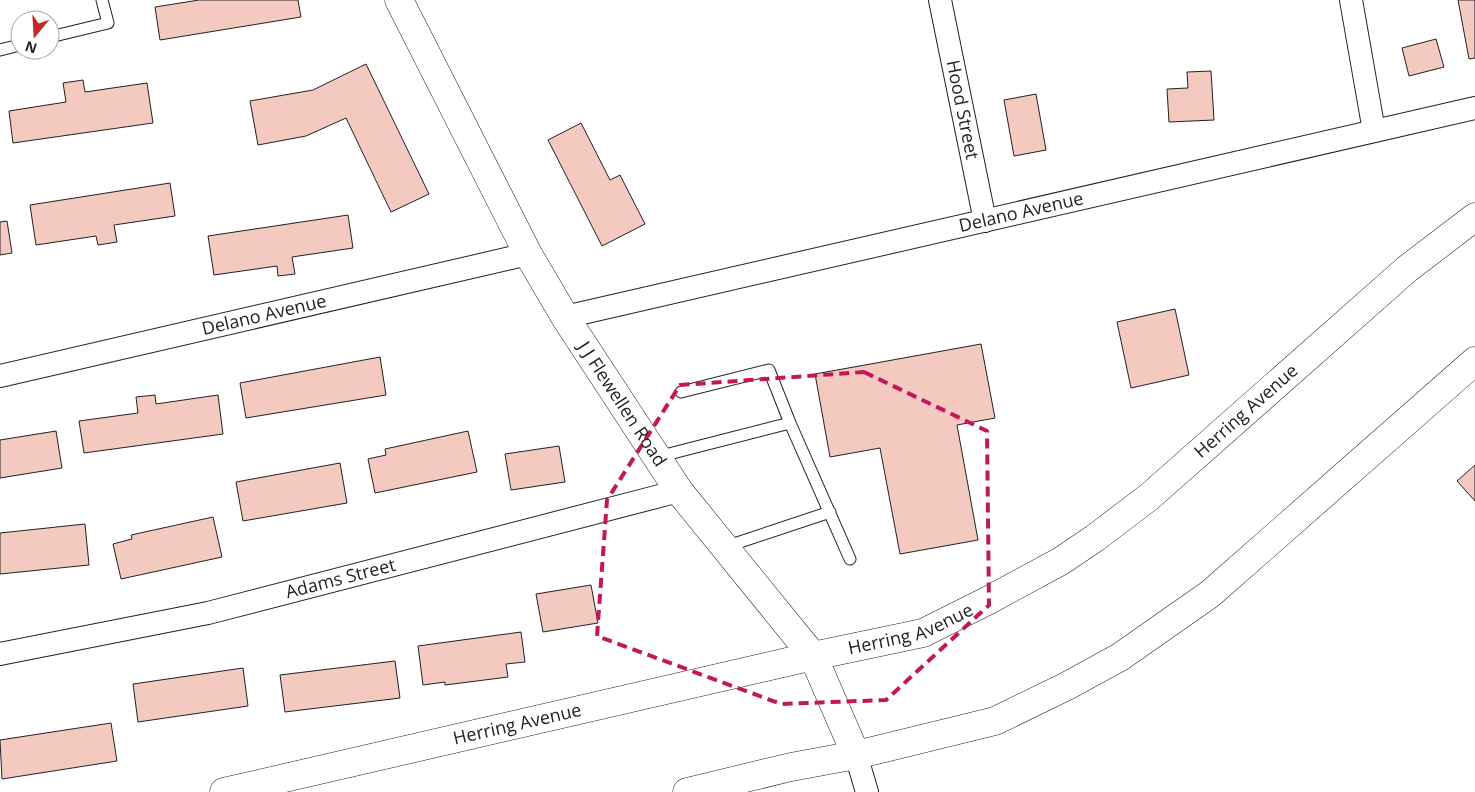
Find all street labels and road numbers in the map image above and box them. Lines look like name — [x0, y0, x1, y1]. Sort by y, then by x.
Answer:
street label: Hood Street — [941, 58, 985, 161]
street label: Delano Avenue — [956, 185, 1085, 237]
street label: Delano Avenue — [199, 288, 328, 340]
street label: J J Flewellen Road — [572, 335, 673, 471]
street label: Herring Avenue — [1188, 358, 1302, 463]
street label: Adams Street — [283, 552, 398, 603]
street label: Herring Avenue — [846, 597, 977, 659]
street label: Herring Avenue — [451, 697, 584, 750]

